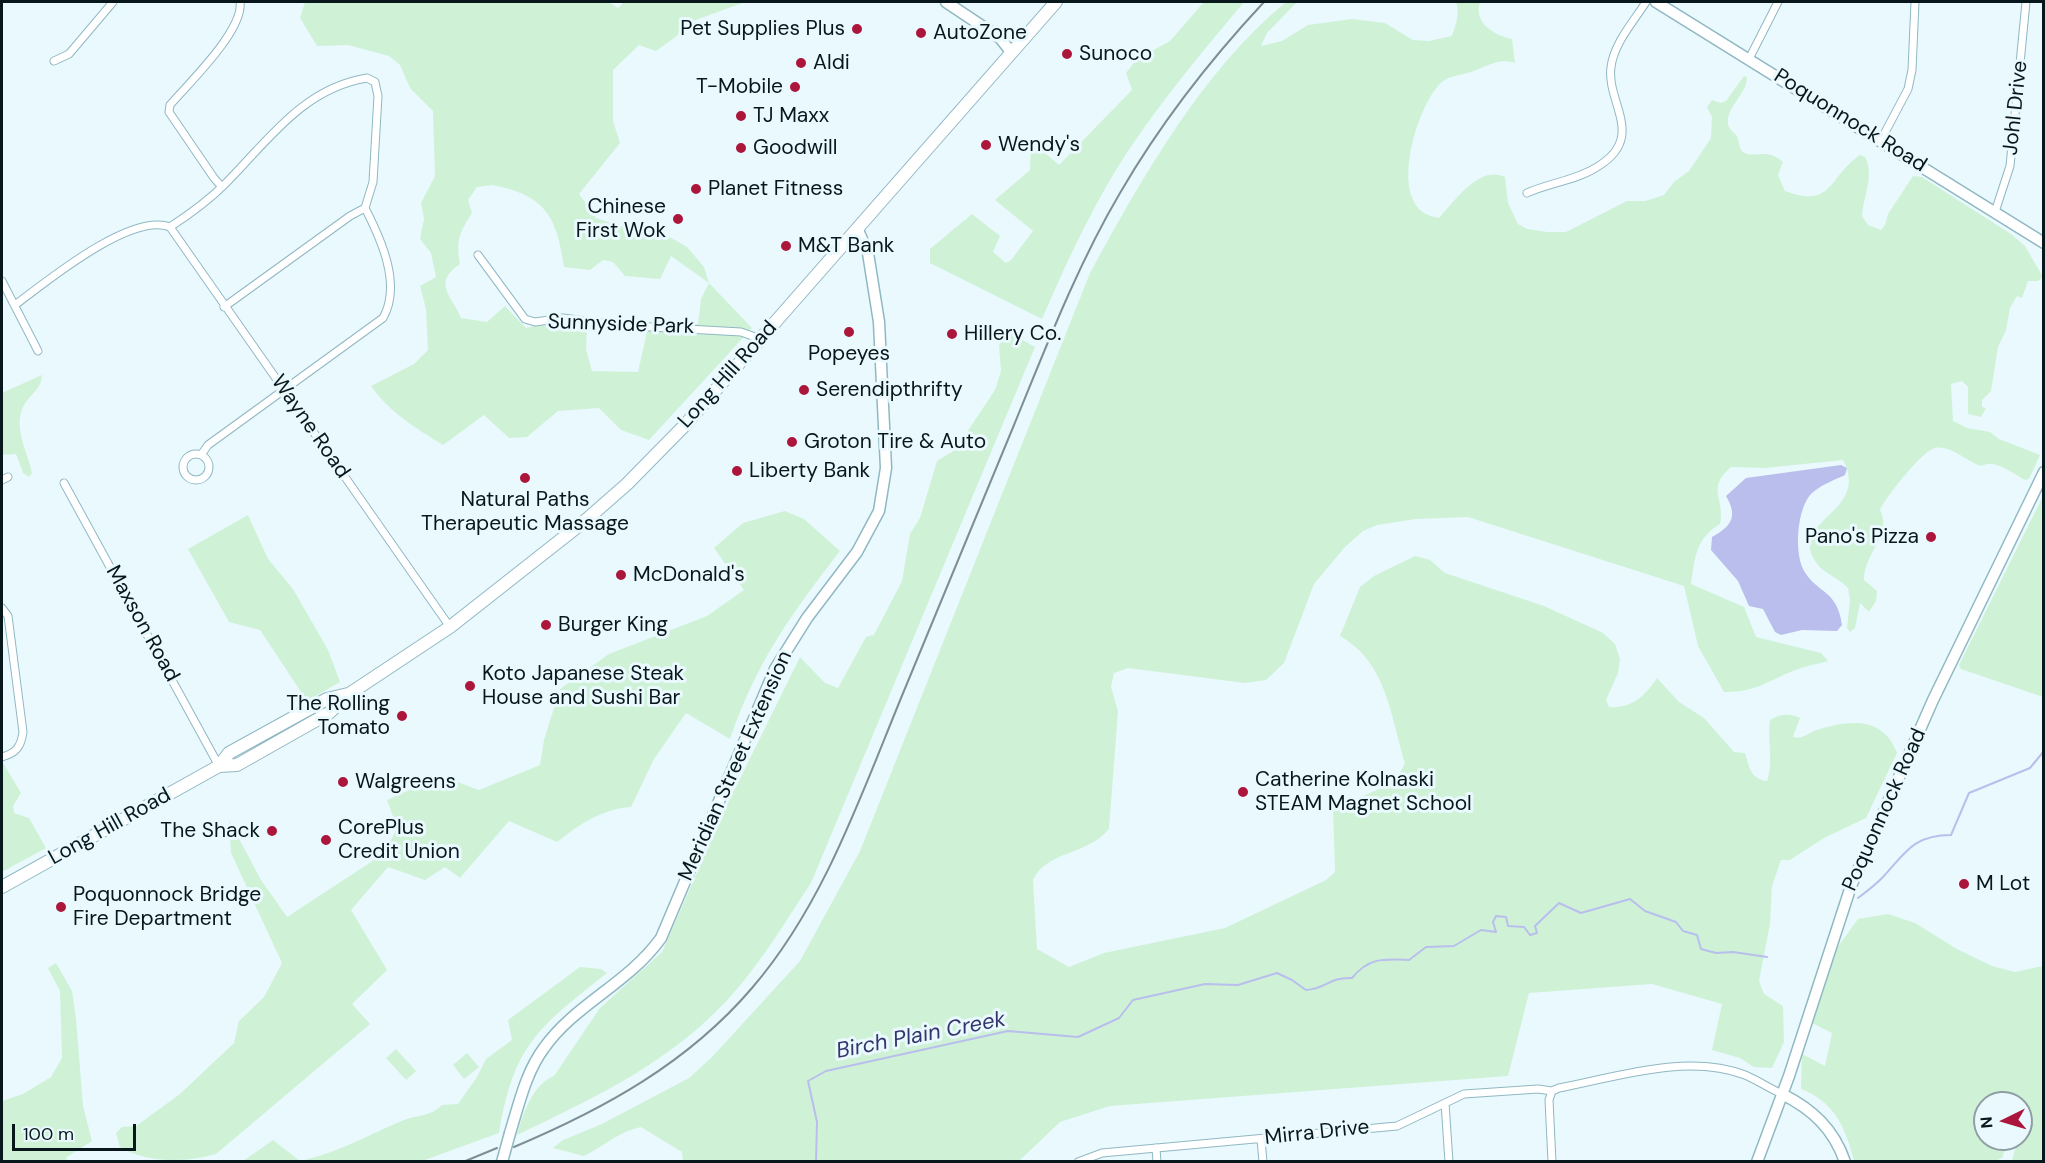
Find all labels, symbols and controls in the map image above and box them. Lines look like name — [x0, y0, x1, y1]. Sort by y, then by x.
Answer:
place label: Pet Supplies Plus — [680, 16, 845, 42]
place label: AutoZone — [933, 20, 1027, 46]
marker: Pet Supplies Plus — [850, 22, 864, 36]
marker: AutoZone — [914, 26, 928, 40]
place label: Sunoco — [1079, 41, 1152, 67]
marker: Sunoco — [1060, 47, 1074, 61]
place label: Aldi — [813, 50, 850, 76]
marker: Aldi — [794, 56, 808, 70]
street label: Johl Drive — [1999, 59, 2033, 157]
street label: Poquonnock Road — [1769, 64, 1931, 178]
place label: T-Mobile — [696, 74, 783, 100]
marker: T-Mobile — [788, 80, 802, 94]
place label: TJ Maxx — [753, 103, 829, 129]
marker: TJ Maxx — [734, 109, 748, 123]
place label: Wendy's — [998, 132, 1080, 158]
place label: Goodwill — [753, 135, 837, 161]
marker: Wendy's — [979, 138, 993, 152]
marker: Goodwill — [734, 141, 748, 155]
place label: Planet Fitness — [708, 176, 843, 202]
marker: Planet Fitness — [689, 182, 703, 196]
place label: Chinese First Wok — [576, 194, 666, 244]
marker: Chinese First Wok — [671, 212, 685, 226]
place label: M&T Bank — [798, 233, 894, 259]
marker: M&T Bank — [779, 239, 793, 253]
street label: Sunnyside Park — [547, 310, 695, 340]
street label: Long Hill Road — [673, 316, 783, 434]
place label: Hillery Co. — [964, 321, 1061, 347]
marker: Popeyes — [842, 325, 856, 339]
marker: Hillery Co. — [945, 327, 959, 341]
place label: Popeyes — [808, 341, 890, 367]
street label: Wayne Road — [265, 370, 355, 484]
place label: Serendipthrifty — [816, 377, 963, 403]
marker: Serendipthrifty — [797, 383, 811, 397]
place label: Groton Tire & Auto — [804, 429, 986, 455]
marker: Groton Tire & Auto — [785, 435, 799, 449]
place label: Liberty Bank — [749, 458, 870, 484]
marker: Liberty Bank — [730, 464, 744, 478]
marker: Natural Paths Therapeutic Massage — [518, 471, 532, 485]
place label: Natural Paths Therapeutic Massage — [421, 487, 629, 537]
place label: Pano's Pizza — [1805, 524, 1919, 550]
marker: Pano's Pizza — [1924, 530, 1938, 544]
street label: Maxson Road — [100, 561, 184, 687]
place label: McDonald's — [633, 562, 745, 588]
marker: McDonald's — [614, 568, 628, 582]
place label: Burger King — [558, 612, 668, 638]
marker: Burger King — [539, 618, 553, 632]
street label: Meridian Street Extension — [674, 647, 798, 885]
place label: Koto Japanese Steak House and Sushi Bar — [482, 661, 684, 711]
marker: Koto Japanese Steak House and Sushi Bar — [463, 679, 477, 693]
place label: The Rolling Tomato — [286, 691, 390, 741]
marker: The Rolling Tomato — [395, 709, 409, 723]
street label: Poquonnock Road — [1838, 725, 1932, 895]
place label: Catherine Kolnaski STEAM Magnet School — [1255, 767, 1472, 817]
place label: Walgreens — [355, 769, 456, 795]
marker: Walgreens — [336, 775, 350, 789]
street label: Long Hill Road — [45, 783, 175, 871]
marker: Catherine Kolnaski STEAM Magnet School — [1236, 785, 1250, 799]
place label: CorePlus Credit Union — [338, 815, 460, 865]
place label: The Shack — [160, 818, 260, 844]
marker: The Shack — [265, 824, 279, 838]
marker: CorePlus Credit Union — [319, 833, 333, 847]
place label: M Lot — [1976, 871, 2030, 897]
marker: M Lot — [1957, 877, 1971, 891]
place label: Poquonnock Bridge Fire Department — [73, 882, 261, 932]
marker: Poquonnock Bridge Fire Department — [54, 900, 68, 914]
water label: Birch Plain Creek — [834, 1007, 1008, 1065]
north arrow — [1973, 1091, 2033, 1151]
scale bar — [15, 1112, 140, 1150]
street label: Mirra Drive — [1263, 1115, 1371, 1151]
text: N — [1976, 1116, 1998, 1129]
text: 100 m — [23, 1122, 74, 1146]

